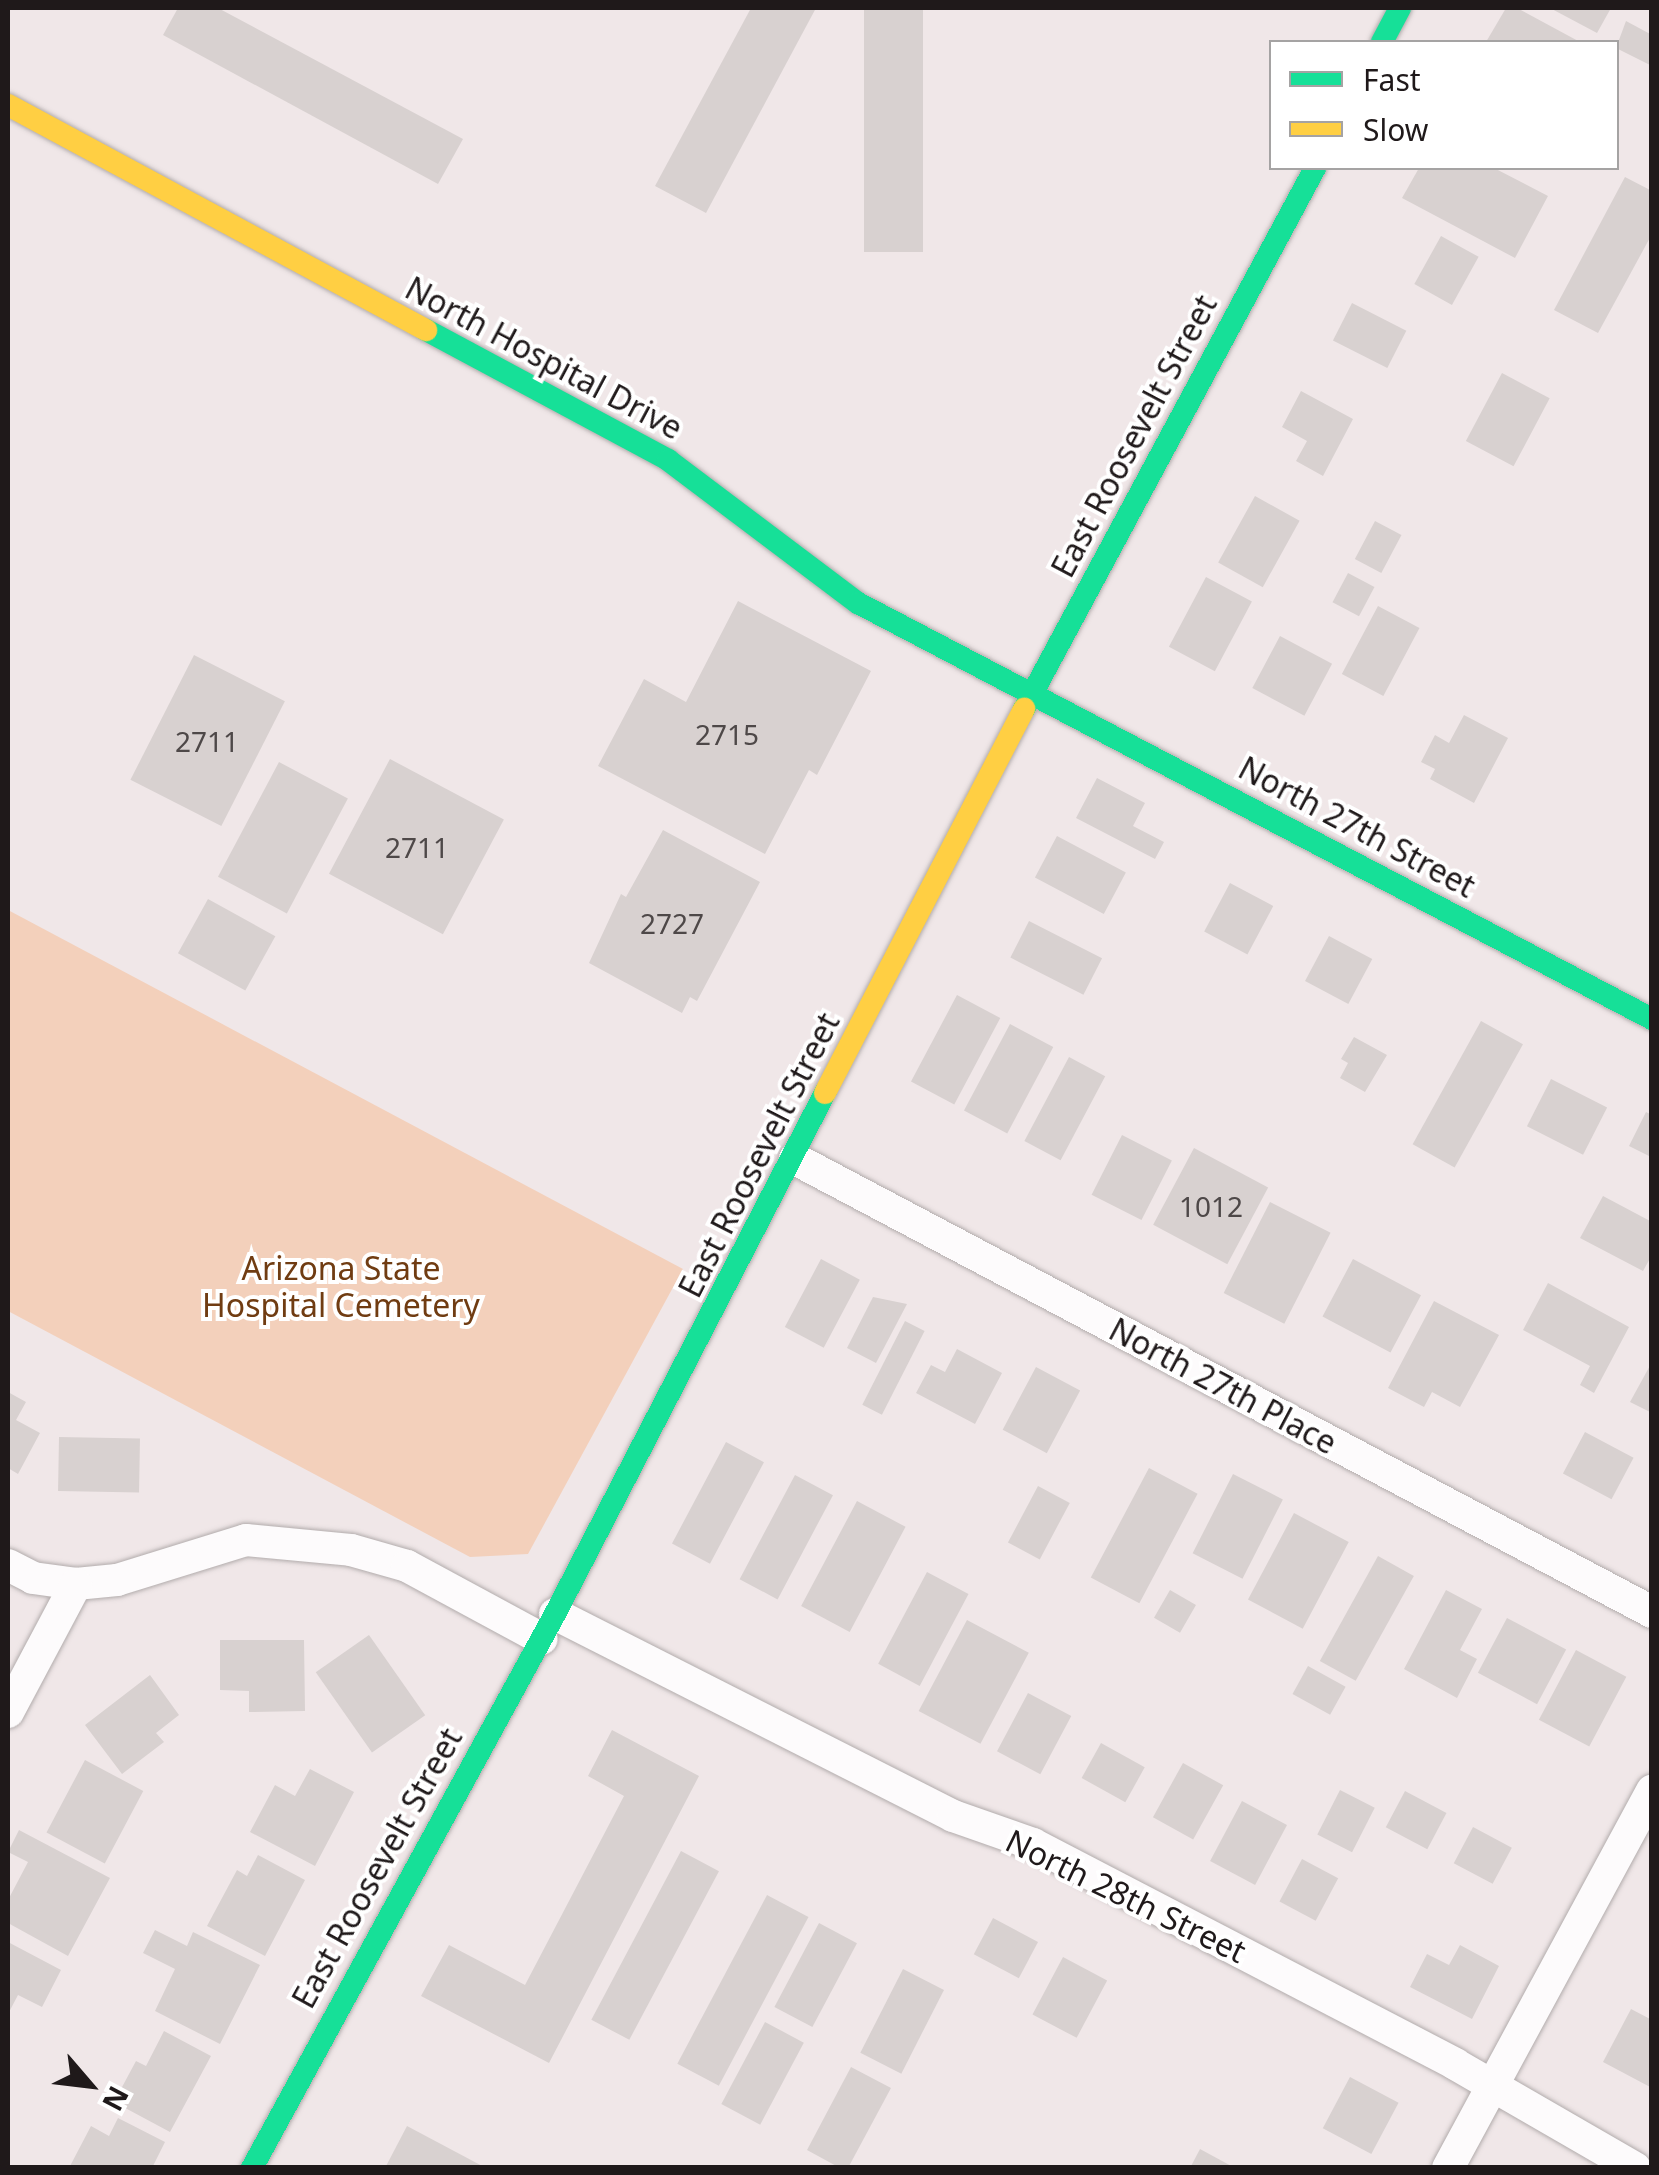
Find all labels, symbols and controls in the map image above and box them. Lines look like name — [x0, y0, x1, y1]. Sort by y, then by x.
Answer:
legend — [1269, 40, 1619, 170]
text: Fast — [1363, 59, 1421, 100]
text: Slow — [1363, 109, 1428, 150]
street label: North Hospital Drive — [399, 269, 689, 447]
street label: East Roosevelt Street — [1043, 288, 1225, 584]
house number: 2715 — [695, 717, 759, 751]
house number: 2711 — [175, 724, 239, 758]
street label: North 27th Street — [1232, 749, 1482, 905]
house number: 2711 — [385, 830, 449, 864]
house number: 2727 — [640, 906, 704, 940]
street label: East Roosevelt Street — [671, 1006, 847, 1304]
house number: 1012 — [1179, 1189, 1243, 1223]
park label: Arizona State Hospital Cemetery — [202, 1250, 480, 1325]
street label: North 27th Place — [1103, 1310, 1343, 1462]
street label: East Roosevelt Street — [284, 1721, 470, 2015]
street label: North 28th Street — [1000, 1821, 1252, 1971]
north arrow — [40, 2035, 140, 2135]
text: N — [94, 2080, 139, 2118]

